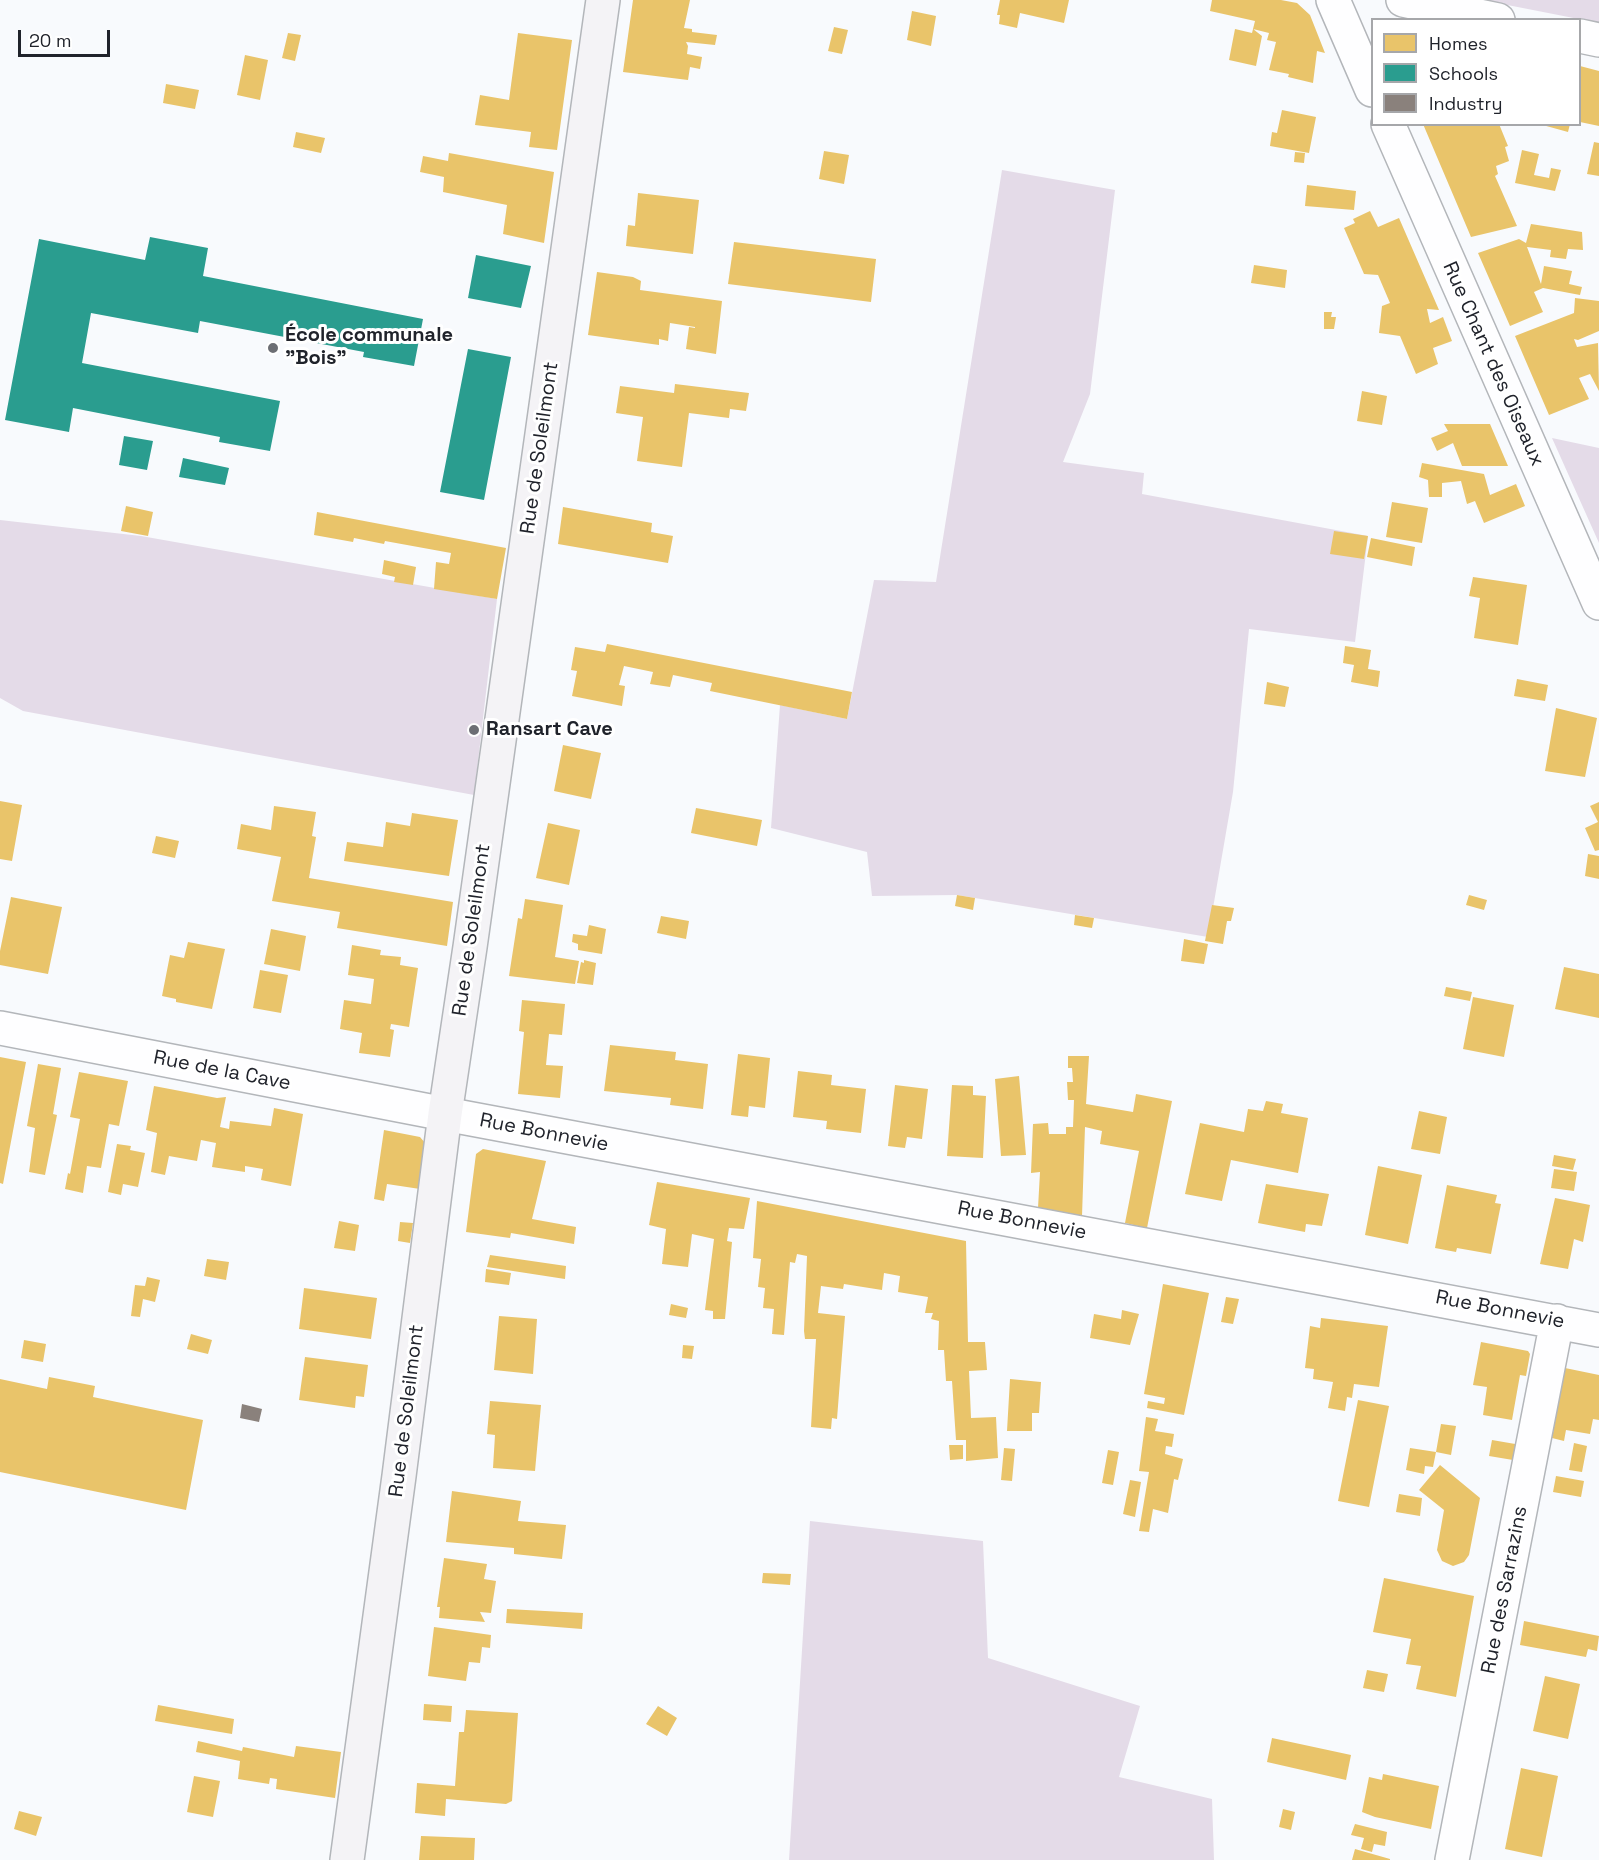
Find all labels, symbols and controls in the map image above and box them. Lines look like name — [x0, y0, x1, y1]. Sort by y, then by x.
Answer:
scale bar — [21, 18, 112, 56]
legend — [1371, 18, 1581, 126]
text: 20 m — [29, 29, 72, 52]
text: Homes — [1429, 32, 1488, 55]
text: Schools — [1429, 62, 1498, 85]
text: Industry — [1429, 92, 1502, 115]
street label: Rue Chant des Oiseaux — [1437, 258, 1549, 470]
place label: École communale "Bois" — [285, 324, 453, 371]
marker: École communale "Bois" — [266, 341, 280, 355]
street label: Rue de Soleilmont — [516, 360, 564, 536]
place label: Ransart Cave — [486, 718, 613, 742]
marker: Ransart Cave — [467, 723, 481, 737]
street label: Rue de Soleilmont — [448, 842, 496, 1018]
street label: Rue de la Cave — [151, 1046, 293, 1096]
street label: Rue Bonnevie — [477, 1109, 611, 1157]
street label: Rue Bonnevie — [955, 1197, 1089, 1245]
street label: Rue Bonnevie — [1433, 1286, 1567, 1334]
street label: Rue de Soleilmont — [385, 1323, 429, 1499]
street label: Rue des Sarrazins — [1477, 1504, 1533, 1676]

